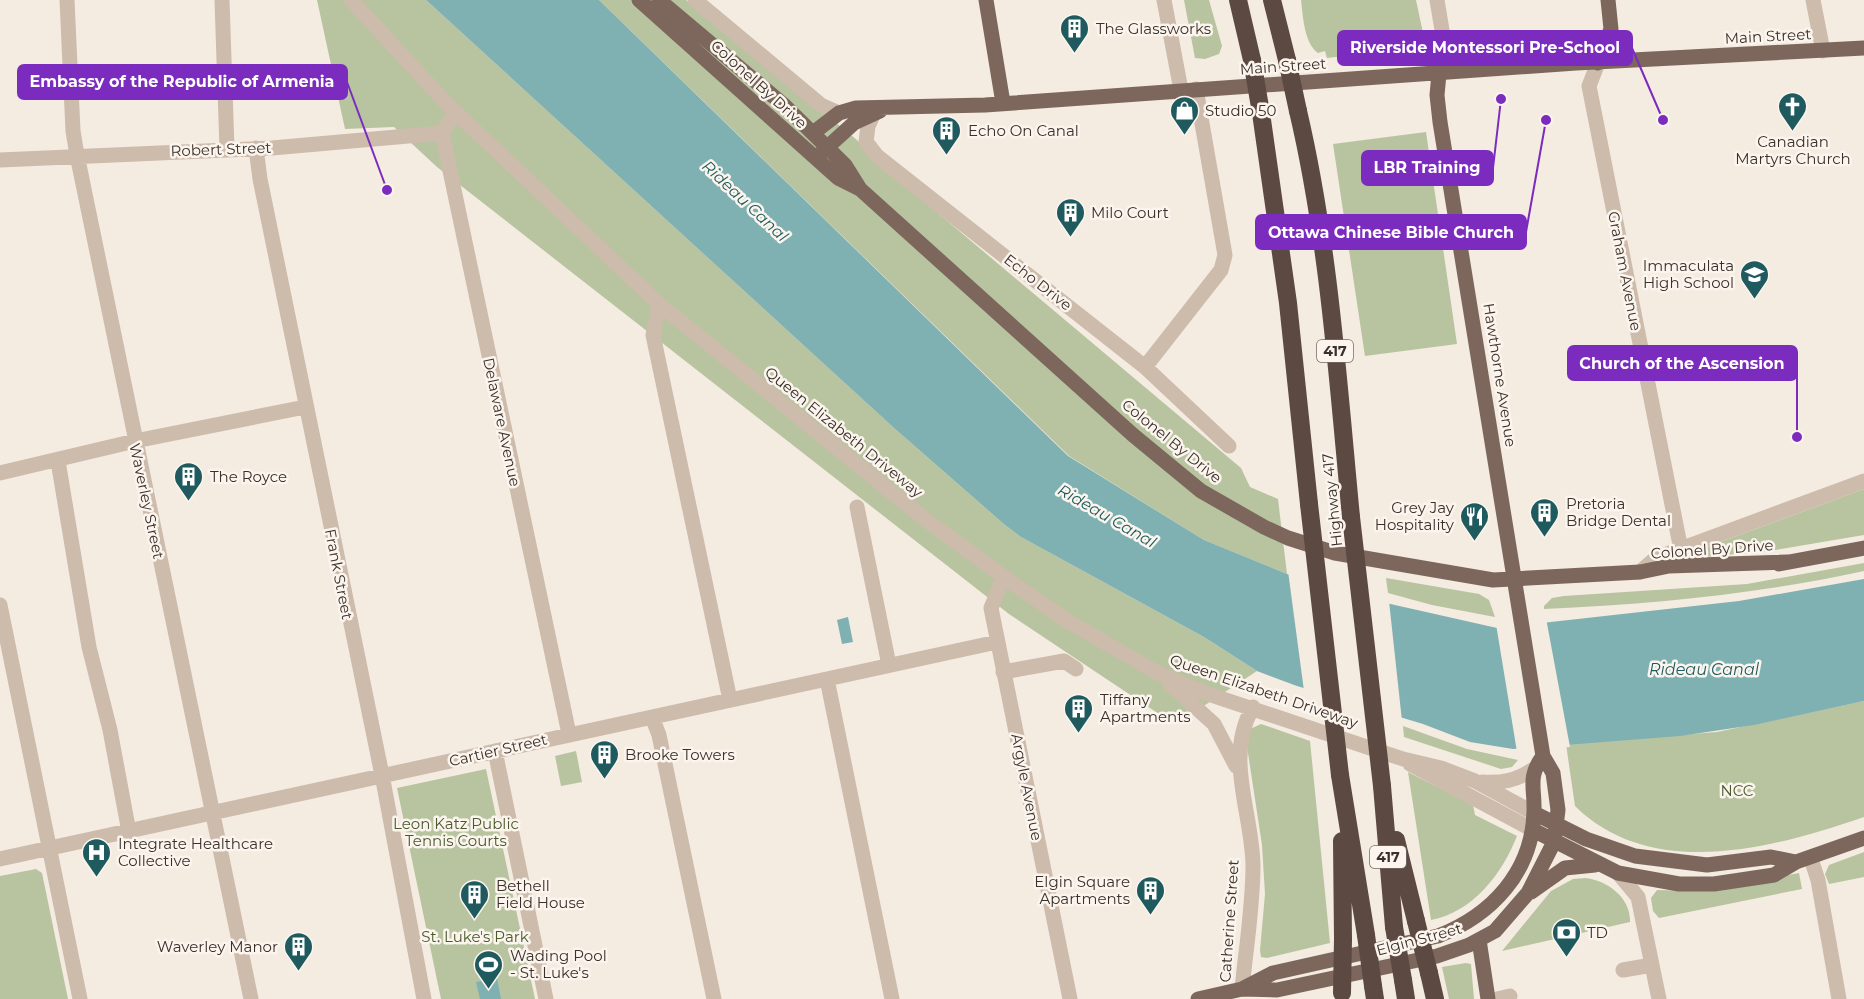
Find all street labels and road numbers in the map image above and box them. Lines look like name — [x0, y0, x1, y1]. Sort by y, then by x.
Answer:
street label: Main Street — [1724, 24, 1812, 48]
street label: Colonel By Drive — [707, 36, 811, 132]
street label: Main Street — [1239, 54, 1327, 78]
street label: Robert Street — [170, 138, 272, 160]
street label: Graham Avenue — [1604, 210, 1646, 332]
street label: Echo Drive — [1000, 250, 1076, 314]
street label: Hawthorne Avenue — [1479, 302, 1521, 448]
road number: 417 — [1317, 340, 1353, 362]
street label: Delaware Avenue — [479, 356, 525, 488]
street label: Queen Elizabeth Driveway — [761, 362, 927, 502]
street label: Colonel By Drive — [1118, 395, 1226, 487]
street label: Waverley Street — [125, 441, 169, 561]
street label: Highway 417 — [1318, 452, 1346, 548]
street label: Frank Street — [321, 527, 357, 621]
street label: Colonel By Drive — [1650, 535, 1774, 563]
street label: Queen Elizabeth Driveway — [1167, 650, 1361, 732]
street label: Cartier Street — [447, 729, 549, 771]
street label: Argyle Avenue — [1007, 732, 1047, 842]
road number: 417 — [1370, 846, 1406, 868]
street label: Catherine Street — [1215, 859, 1243, 983]
street label: Elgin Street — [1374, 918, 1464, 960]

